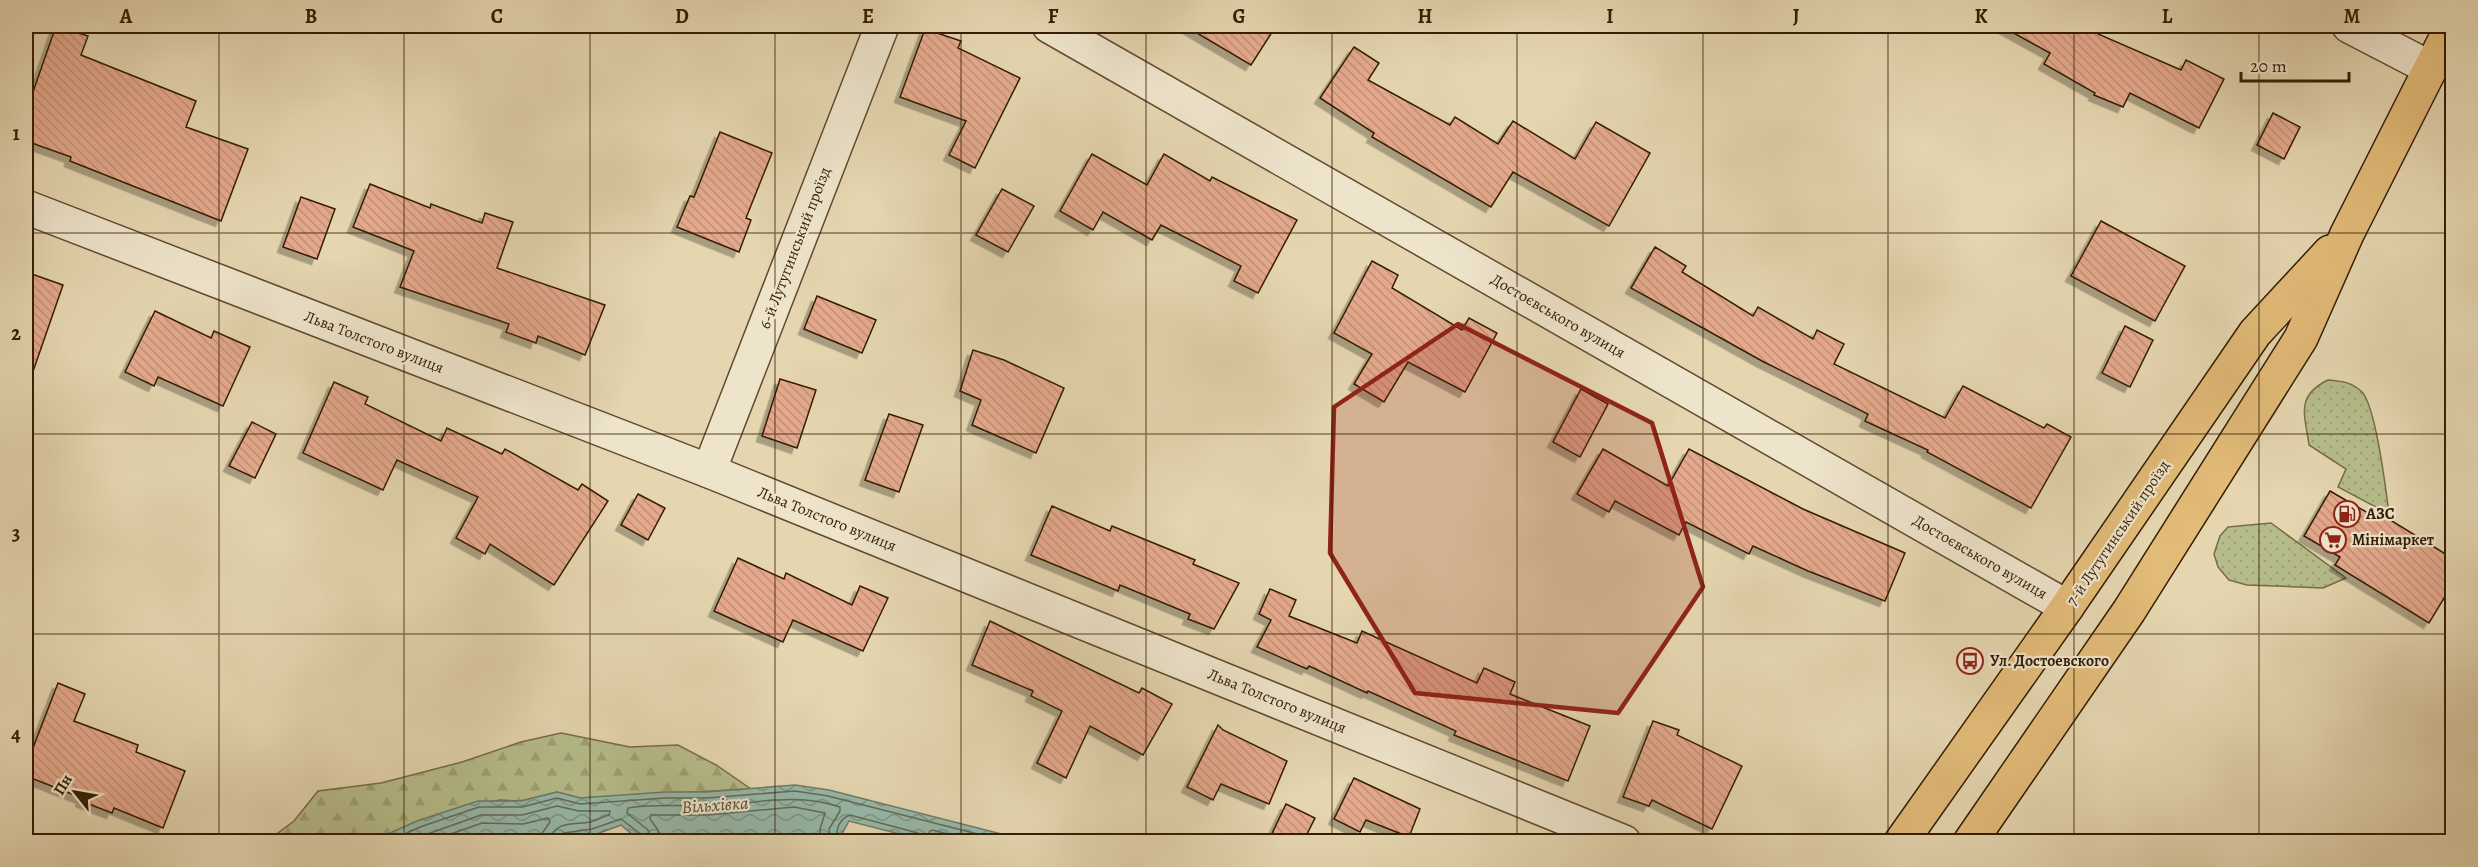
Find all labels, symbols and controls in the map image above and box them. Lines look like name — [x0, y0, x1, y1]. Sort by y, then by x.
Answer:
text: A — [119, 3, 133, 30]
text: B — [305, 3, 317, 30]
text: C — [491, 3, 503, 30]
text: D — [675, 3, 689, 30]
text: E — [862, 3, 874, 30]
text: F — [1048, 3, 1059, 30]
text: G — [1232, 3, 1246, 30]
text: H — [1418, 3, 1433, 30]
text: I — [1606, 3, 1614, 30]
text: J — [1793, 3, 1800, 30]
text: K — [1974, 3, 1988, 30]
text: L — [2162, 3, 2173, 30]
text: M — [2344, 3, 2361, 30]
scale bar — [2241, 45, 2349, 83]
text: 20 m — [2250, 54, 2287, 78]
text: 1 — [12, 120, 20, 147]
street label: 6-й Лутугинський проїзд — [754, 164, 836, 332]
street label: Достоєвського вулиця — [1487, 268, 1630, 364]
street label: Льва Толстого вулиця — [301, 305, 447, 379]
text: 2 — [11, 320, 21, 347]
street label: 7-й Лутугинський проїзд — [2061, 456, 2175, 610]
street label: Льва Толстого вулиця — [754, 481, 900, 557]
fuel station icon: АЗС — [2332, 499, 2362, 529]
place label: АЗС — [2365, 503, 2395, 525]
street label: Достоєвського вулиця — [1909, 509, 2052, 605]
text: 3 — [12, 520, 20, 547]
supermarket icon: Мінімаркет — [2318, 525, 2348, 555]
place label: Мінімаркет — [2352, 529, 2435, 551]
bus stop icon: Ул. Достоевского — [1955, 646, 1985, 676]
place label: Ул. Достоевского — [1990, 650, 2109, 672]
street label: Льва Толстого вулиця — [1204, 663, 1350, 739]
text: 4 — [11, 721, 21, 748]
north arrow — [45, 762, 105, 822]
text: Пн — [48, 770, 78, 799]
water label: Вільхівка — [681, 791, 749, 819]

